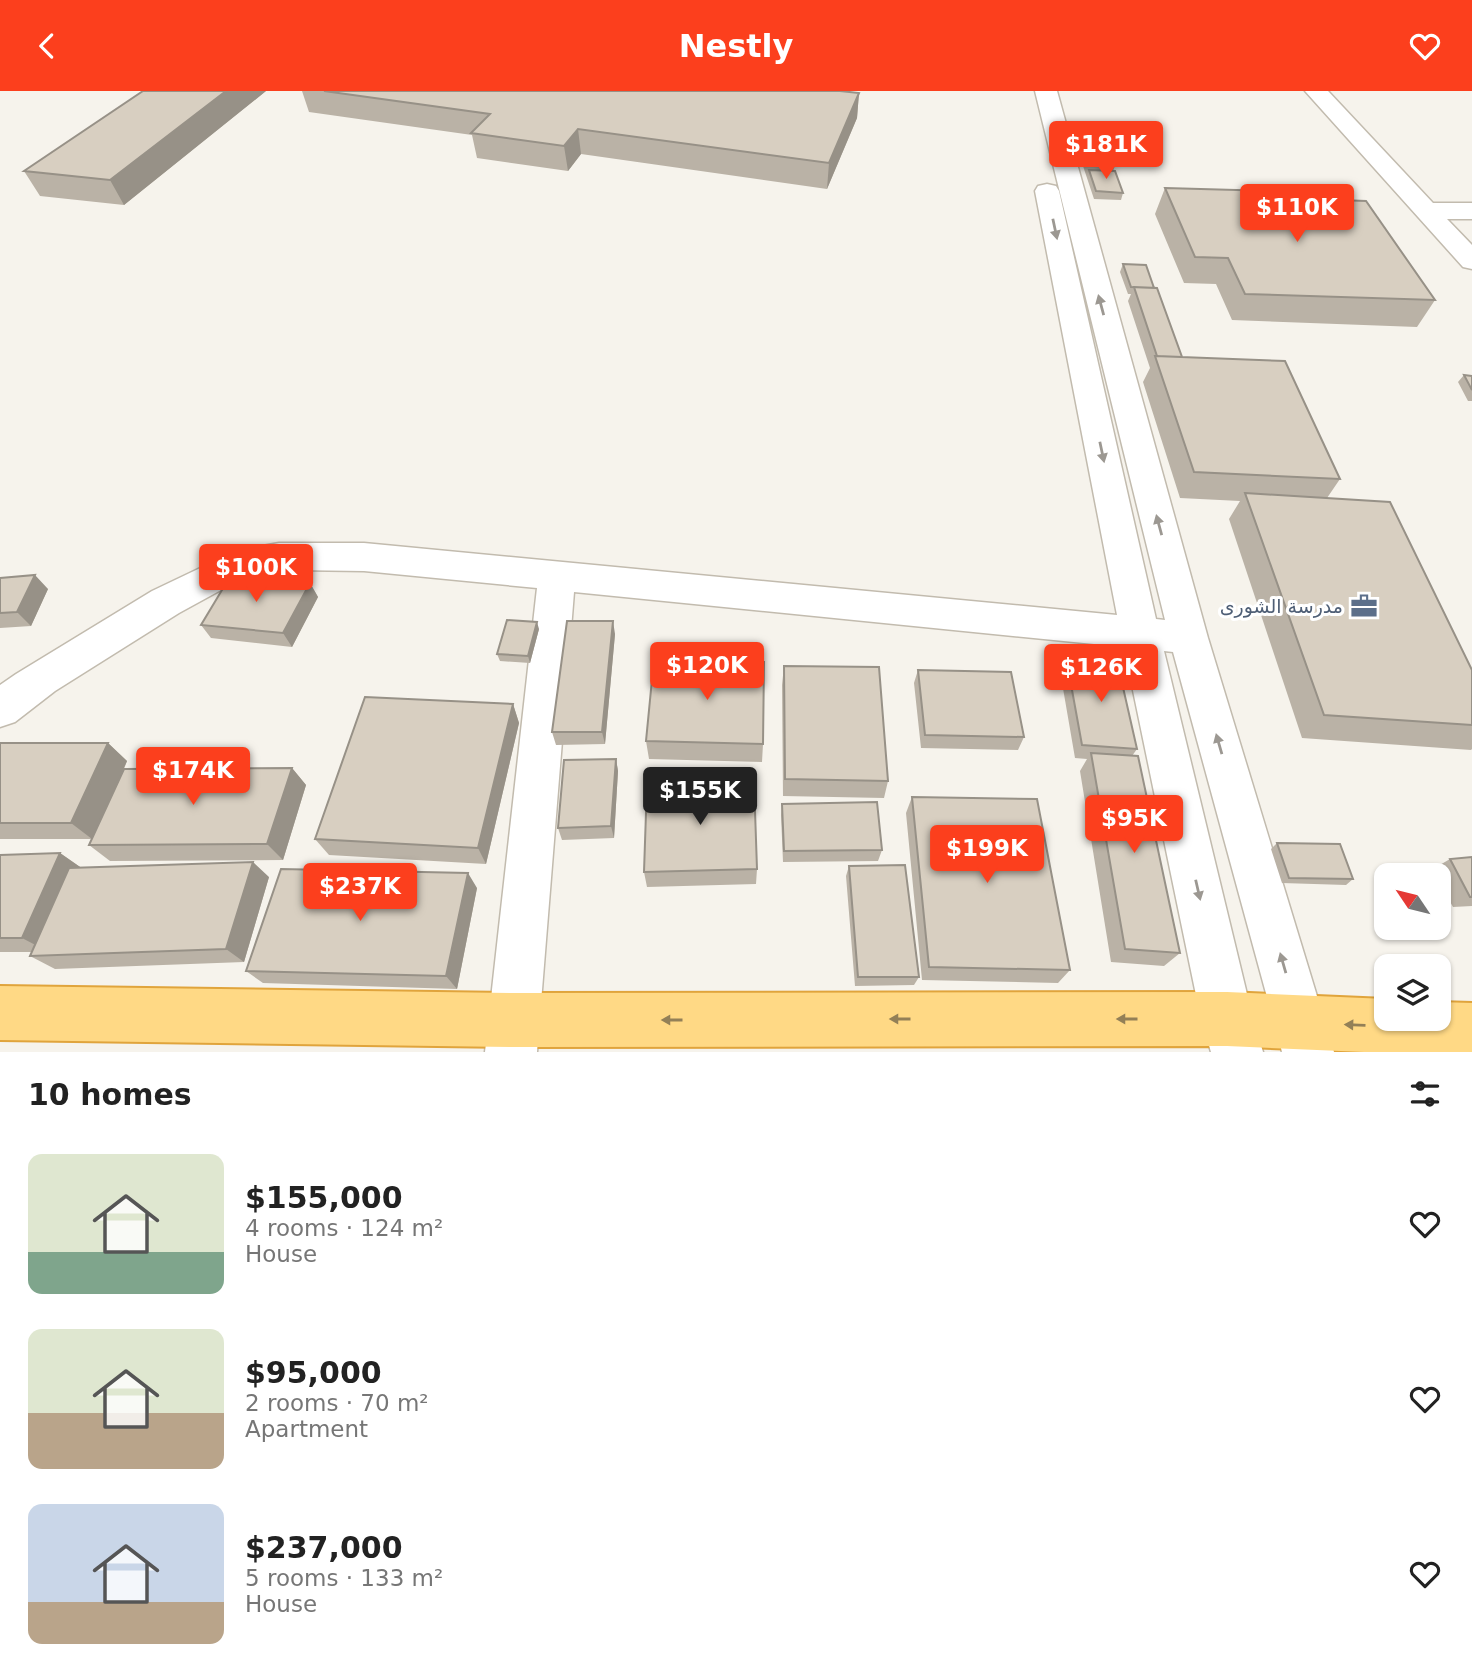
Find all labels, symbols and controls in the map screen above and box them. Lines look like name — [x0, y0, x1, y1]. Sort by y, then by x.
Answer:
icon: back — [28, 27, 66, 65]
text: Nestly — [679, 27, 793, 65]
icon: heart — [1406, 27, 1444, 65]
pin: $181K — [1057, 122, 1155, 181]
text: $181K — [1065, 131, 1147, 157]
pin: $110K — [1248, 185, 1346, 244]
text: $110K — [1256, 194, 1338, 220]
one-way arrow — [1050, 218, 1061, 240]
one-way arrow — [1095, 294, 1106, 316]
one-way arrow — [1097, 441, 1108, 463]
one-way arrow — [1153, 514, 1164, 536]
pin: $100K — [207, 545, 305, 604]
text: $100K — [215, 554, 297, 580]
office icon: مدرسة الشورى — [1349, 591, 1379, 621]
place label: مدرسة الشورى — [1220, 595, 1343, 618]
pin: $120K — [658, 643, 756, 702]
pin: $126K — [1052, 645, 1150, 704]
text: $120K — [666, 652, 748, 678]
text: $126K — [1060, 654, 1142, 680]
one-way arrow — [1214, 734, 1224, 755]
pin: $174K — [144, 747, 242, 807]
text: $174K — [152, 757, 234, 783]
pin: $155K — [651, 767, 749, 827]
text: $155K — [659, 777, 741, 803]
pin: $95K — [1093, 795, 1175, 855]
text: $95K — [1101, 805, 1167, 831]
pin: $199K — [938, 825, 1036, 885]
text: $199K — [946, 835, 1028, 861]
pin: $237K — [311, 863, 409, 923]
north arrow — [1374, 863, 1451, 940]
map controls — [1374, 863, 1451, 1031]
text: $237K — [319, 873, 401, 899]
one-way arrow — [1192, 879, 1203, 901]
one-way arrow — [1277, 951, 1288, 973]
button: layers — [1374, 954, 1451, 1031]
one-way arrow — [889, 1013, 911, 1025]
one-way arrow — [1116, 1013, 1138, 1025]
one-way arrow — [661, 1014, 683, 1026]
one-way arrow — [1344, 1020, 1366, 1031]
icon: filters — [1406, 1075, 1444, 1113]
text: 10 homes — [28, 1077, 192, 1112]
text: $155,000 — [245, 1180, 403, 1215]
icon: home — [84, 1182, 168, 1266]
icon: heart — [1406, 1205, 1444, 1243]
text: 4 rooms · 124 m² — [245, 1215, 443, 1241]
text: House — [245, 1241, 317, 1267]
text: $95,000 — [245, 1355, 382, 1390]
icon: home — [84, 1357, 168, 1441]
icon: heart — [1406, 1380, 1444, 1418]
text: 2 rooms · 70 m² — [245, 1390, 429, 1416]
text: Apartment — [245, 1416, 368, 1442]
text: $237,000 — [245, 1530, 403, 1565]
icon: home — [84, 1532, 168, 1616]
icon: heart — [1406, 1555, 1444, 1593]
text: 5 rooms · 133 m² — [245, 1565, 443, 1591]
text: House — [245, 1591, 317, 1617]

